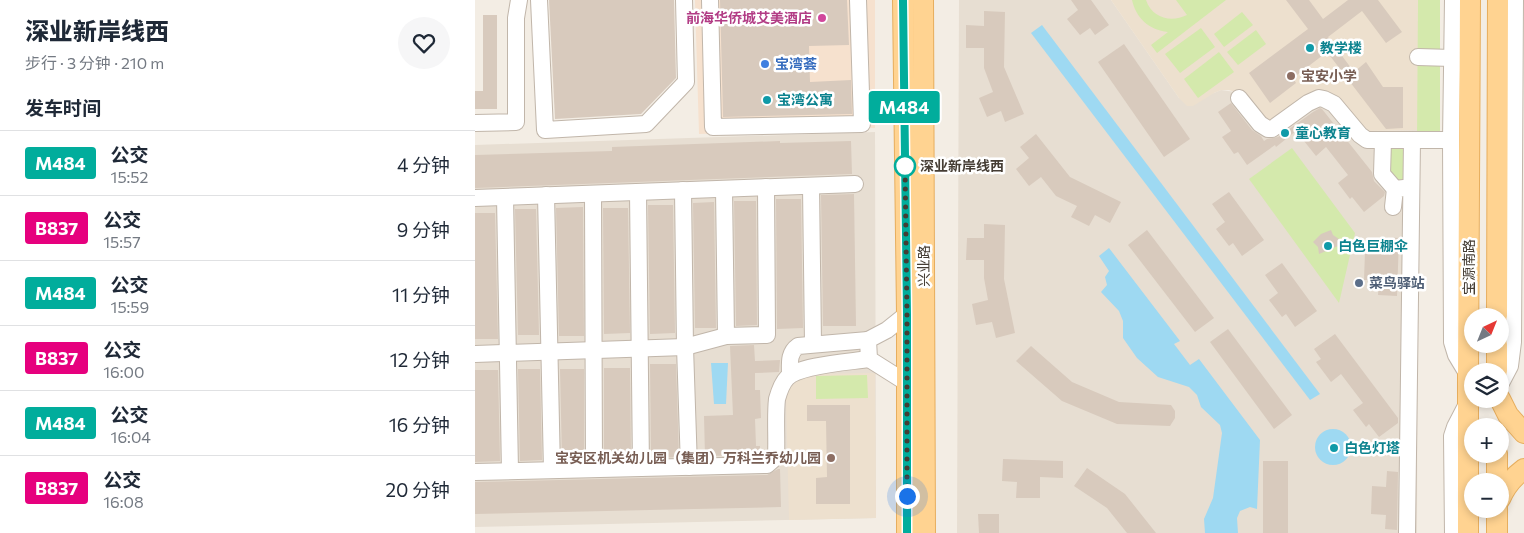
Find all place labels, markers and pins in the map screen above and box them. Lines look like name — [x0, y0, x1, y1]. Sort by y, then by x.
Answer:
place label: 前海华侨城艾美酒店 — [686, 9, 812, 26]
marker: 前海华侨城艾美酒店 — [816, 12, 828, 24]
place label: 教学楼 — [1320, 39, 1362, 56]
marker: 教学楼 — [1304, 42, 1316, 54]
place label: 宝湾荟 — [775, 55, 817, 72]
marker: 宝湾荟 — [759, 58, 771, 70]
place label: 宝安小学 — [1301, 67, 1357, 84]
marker: 宝安小学 — [1285, 70, 1297, 82]
place label: 宝湾公寓 — [777, 91, 833, 108]
marker: 宝湾公寓 — [761, 94, 773, 106]
place label: 童心教育 — [1295, 124, 1351, 141]
marker: 童心教育 — [1279, 127, 1291, 139]
marker: 深业新岸线西 — [894, 155, 916, 177]
place label: 深业新岸线西 — [920, 157, 1004, 174]
place label: 白色巨棚伞 — [1338, 237, 1408, 254]
marker: 白色巨棚伞 — [1322, 240, 1334, 252]
place label: 菜鸟驿站 — [1369, 274, 1425, 291]
marker: 菜鸟驿站 — [1353, 277, 1365, 289]
place label: 白色灯塔 — [1344, 439, 1400, 456]
marker: 白色灯塔 — [1328, 442, 1340, 454]
place label: 宝安区机关幼儿园（集团）万科兰乔幼儿园 — [555, 449, 821, 466]
marker: 宝安区机关幼儿园（集团）万科兰乔幼儿园 — [825, 452, 837, 464]

